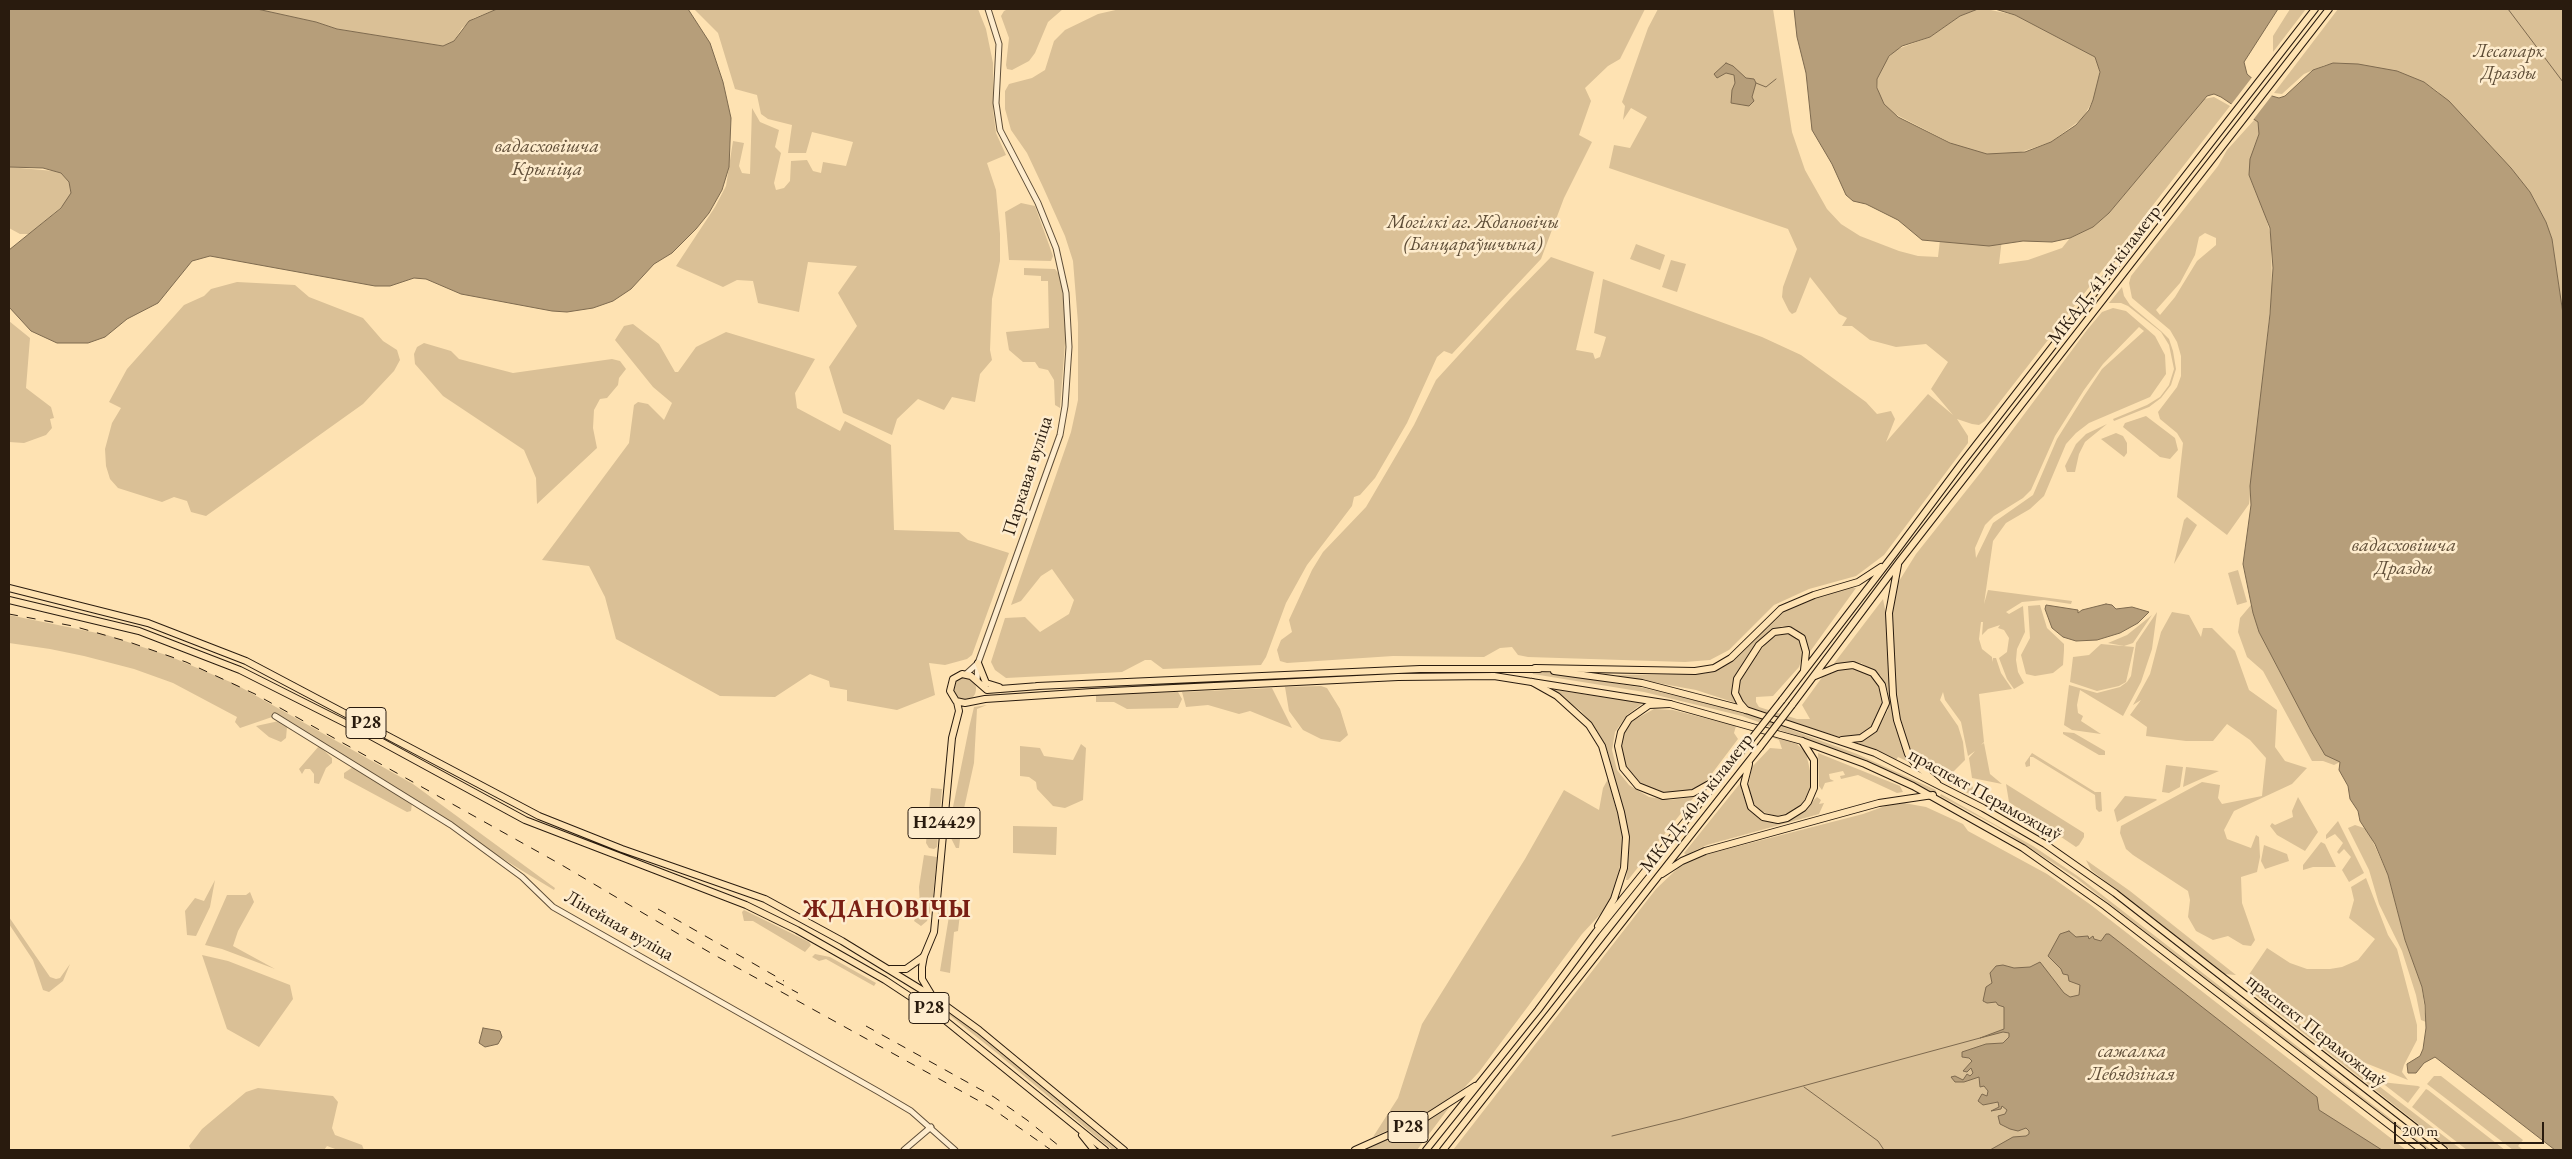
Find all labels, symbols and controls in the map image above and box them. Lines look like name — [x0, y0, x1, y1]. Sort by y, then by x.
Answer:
park label: Лесапарк Дразды — [2474, 41, 2544, 85]
water label: вадасховішча Крыніца — [495, 135, 599, 182]
street label: МКАД, 41-ы кіламетр — [2043, 201, 2167, 349]
park label: Могілкі аг. Ждановічы (Банцараўшчына) — [1387, 212, 1559, 256]
street label: Паркавая вуліца — [998, 413, 1058, 539]
water label: вадасховішча Дразды — [2352, 534, 2456, 581]
road number: Р28 — [346, 708, 386, 738]
street label: МКАД, 40-ы кіламетр — [1635, 729, 1759, 877]
street label: праспект Пераможцаў — [1904, 743, 2066, 847]
road number: Н24429 — [908, 808, 980, 838]
street label: Лінейная вуліца — [560, 886, 678, 966]
district label: ЖДАНОВІЧЫ — [801, 896, 973, 924]
street label: праспект Пераможцаў — [2241, 969, 2391, 1093]
road number: Р28 — [909, 992, 949, 1024]
water label: сажалка Лебядзіная — [2088, 1040, 2176, 1087]
road number: Р28 — [1388, 1112, 1428, 1142]
scale bar — [2397, 1112, 2547, 1144]
text: 200 m — [2402, 1121, 2438, 1140]

